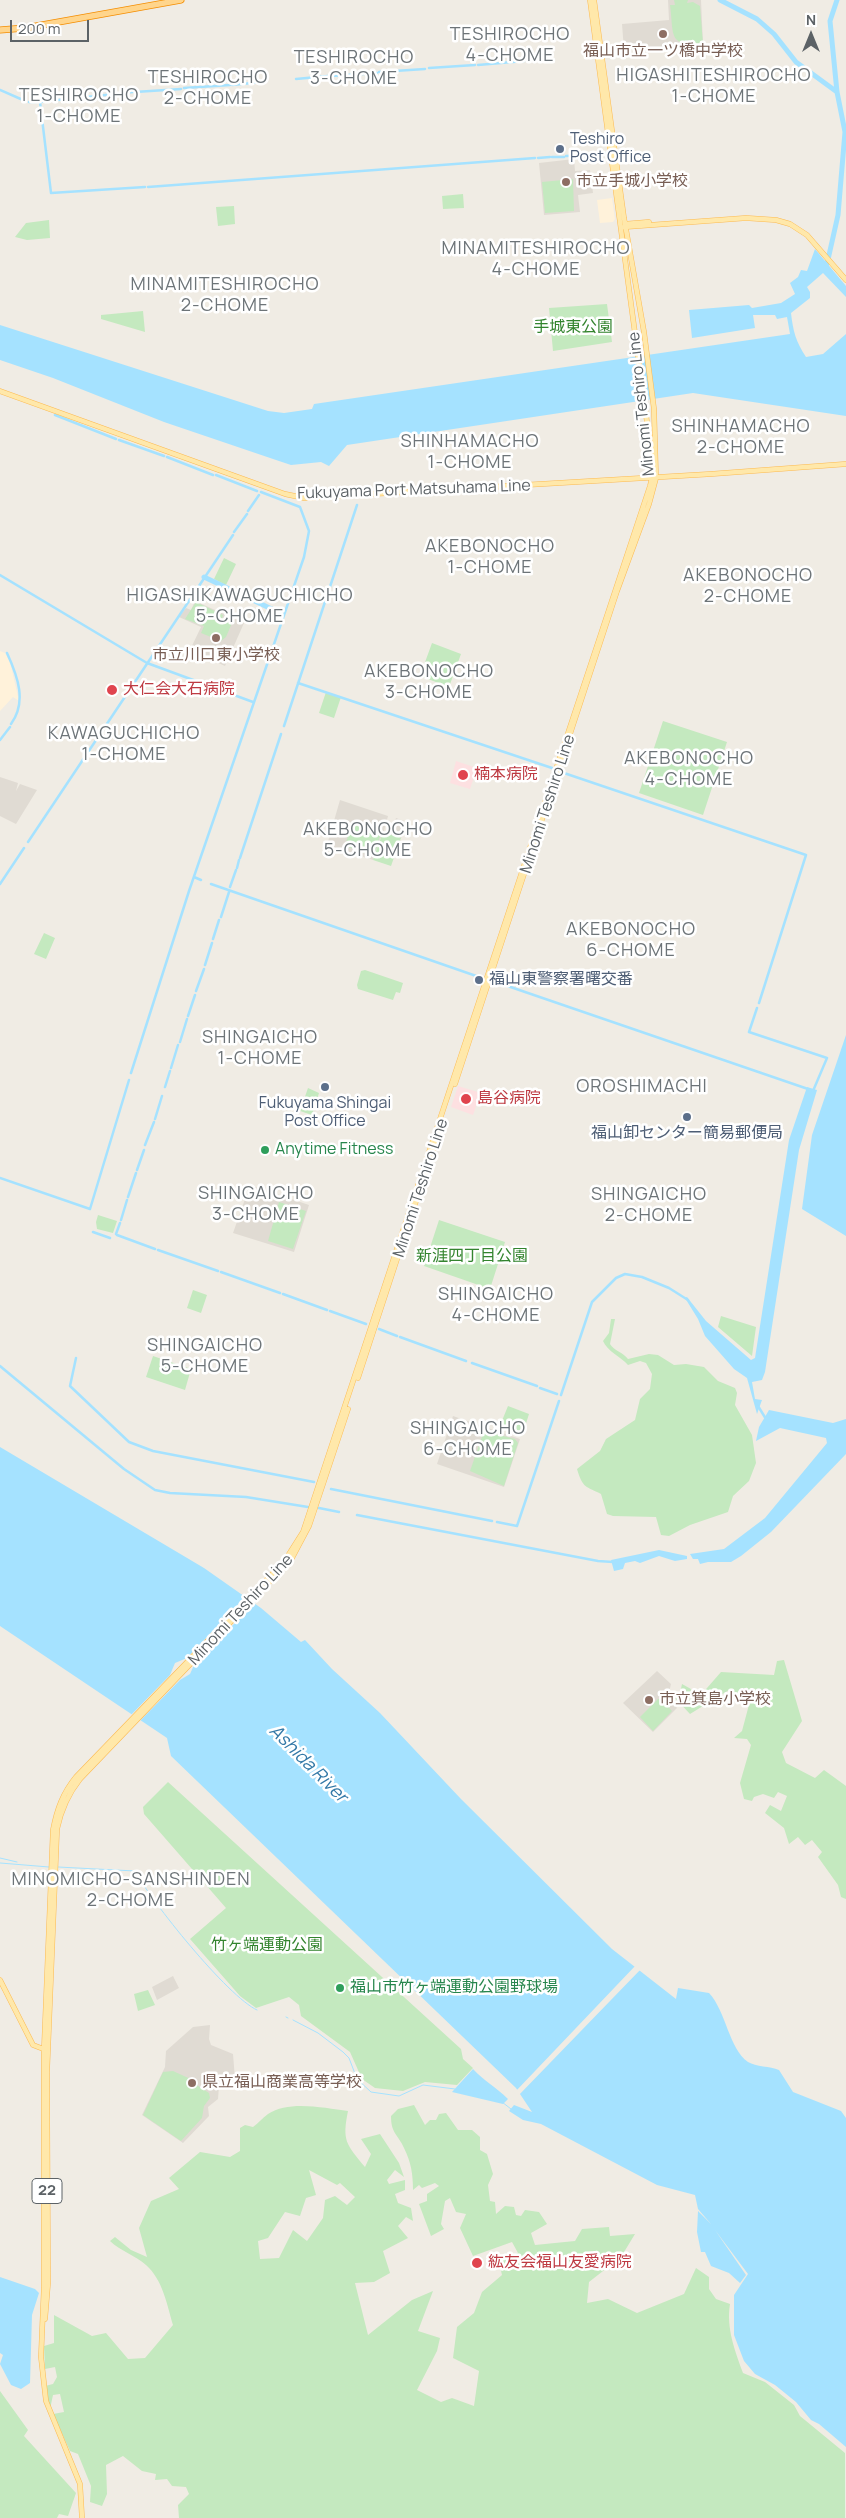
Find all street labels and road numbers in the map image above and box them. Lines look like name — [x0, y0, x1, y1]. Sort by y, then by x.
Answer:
street label: Minomi Teshiro Line — [625, 331, 659, 477]
street label: Fukuyama Port Matsuhama Line — [297, 476, 531, 504]
street label: Minomi Teshiro Line — [516, 732, 580, 876]
street label: Minomi Teshiro Line — [389, 1116, 453, 1260]
street label: Minomi Teshiro Line — [185, 1550, 297, 1670]
road number: 22 — [32, 2178, 62, 2204]

